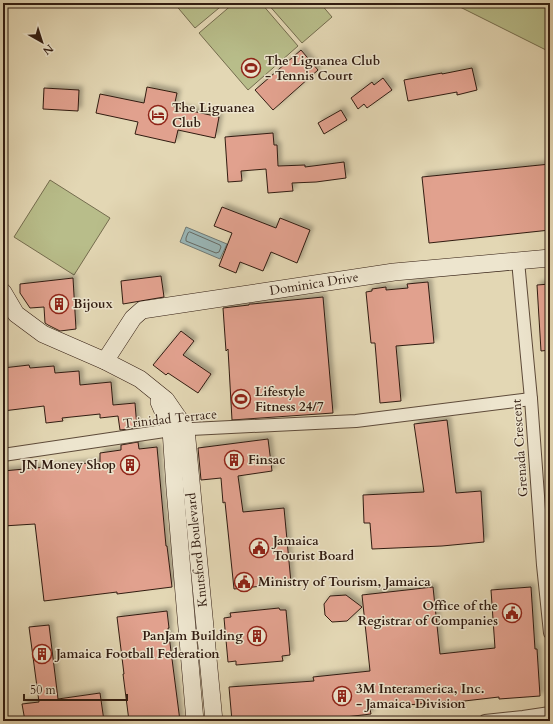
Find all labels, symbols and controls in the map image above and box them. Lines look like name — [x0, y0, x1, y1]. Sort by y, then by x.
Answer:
north arrow — [22, 22, 62, 62]
text: N — [39, 41, 56, 59]
place label: The Liguanea Club - Tennis Court — [265, 52, 380, 85]
sports icon: The Liguanea Club - Tennis Court — [240, 57, 262, 79]
place label: The Liguanea Club — [172, 99, 255, 132]
hotel icon: The Liguanea Club — [147, 104, 169, 126]
street label: Dominica Drive — [268, 268, 360, 300]
building icon: Bijoux — [48, 293, 70, 315]
place label: Bijoux — [73, 295, 113, 313]
place label: Lifestyle Fitness 24/7 — [255, 383, 324, 416]
sports icon: Lifestyle Fitness 24/7 — [230, 388, 252, 410]
street label: Grenada Crescent — [508, 398, 532, 498]
street label: Trinidad Terrace — [122, 405, 218, 433]
building icon: Finsac — [223, 449, 245, 471]
place label: Finsac — [248, 451, 285, 469]
building icon: JN Money Shop — [119, 454, 141, 476]
place label: JN Money Shop — [20, 456, 116, 474]
street label: Knutsford Boulevard — [182, 492, 212, 608]
place label: Jamaica Tourist Board — [271, 532, 355, 565]
public building icon: Jamaica Tourist Board — [248, 537, 270, 559]
public building icon: Ministry of Tourism, Jamaica — [233, 571, 255, 593]
place label: Ministry of Tourism, Jamaica — [258, 573, 431, 591]
place label: Office of the Registrar of Companies — [358, 597, 498, 630]
public building icon: Office of the Registrar of Companies — [501, 602, 523, 624]
building icon: PanJam Building — [246, 625, 268, 647]
place label: PanJam Building — [142, 627, 243, 645]
building icon: Jamaica Football Federation — [31, 643, 53, 665]
place label: Jamaica Football Federation — [54, 645, 220, 663]
scale bar — [24, 676, 127, 702]
place label: 3M Interamerica, Inc. - Jamaica Division — [356, 680, 485, 713]
text: 50 m — [30, 682, 57, 698]
building icon: 3M Interamerica, Inc. - Jamaica Division — [331, 685, 353, 707]

